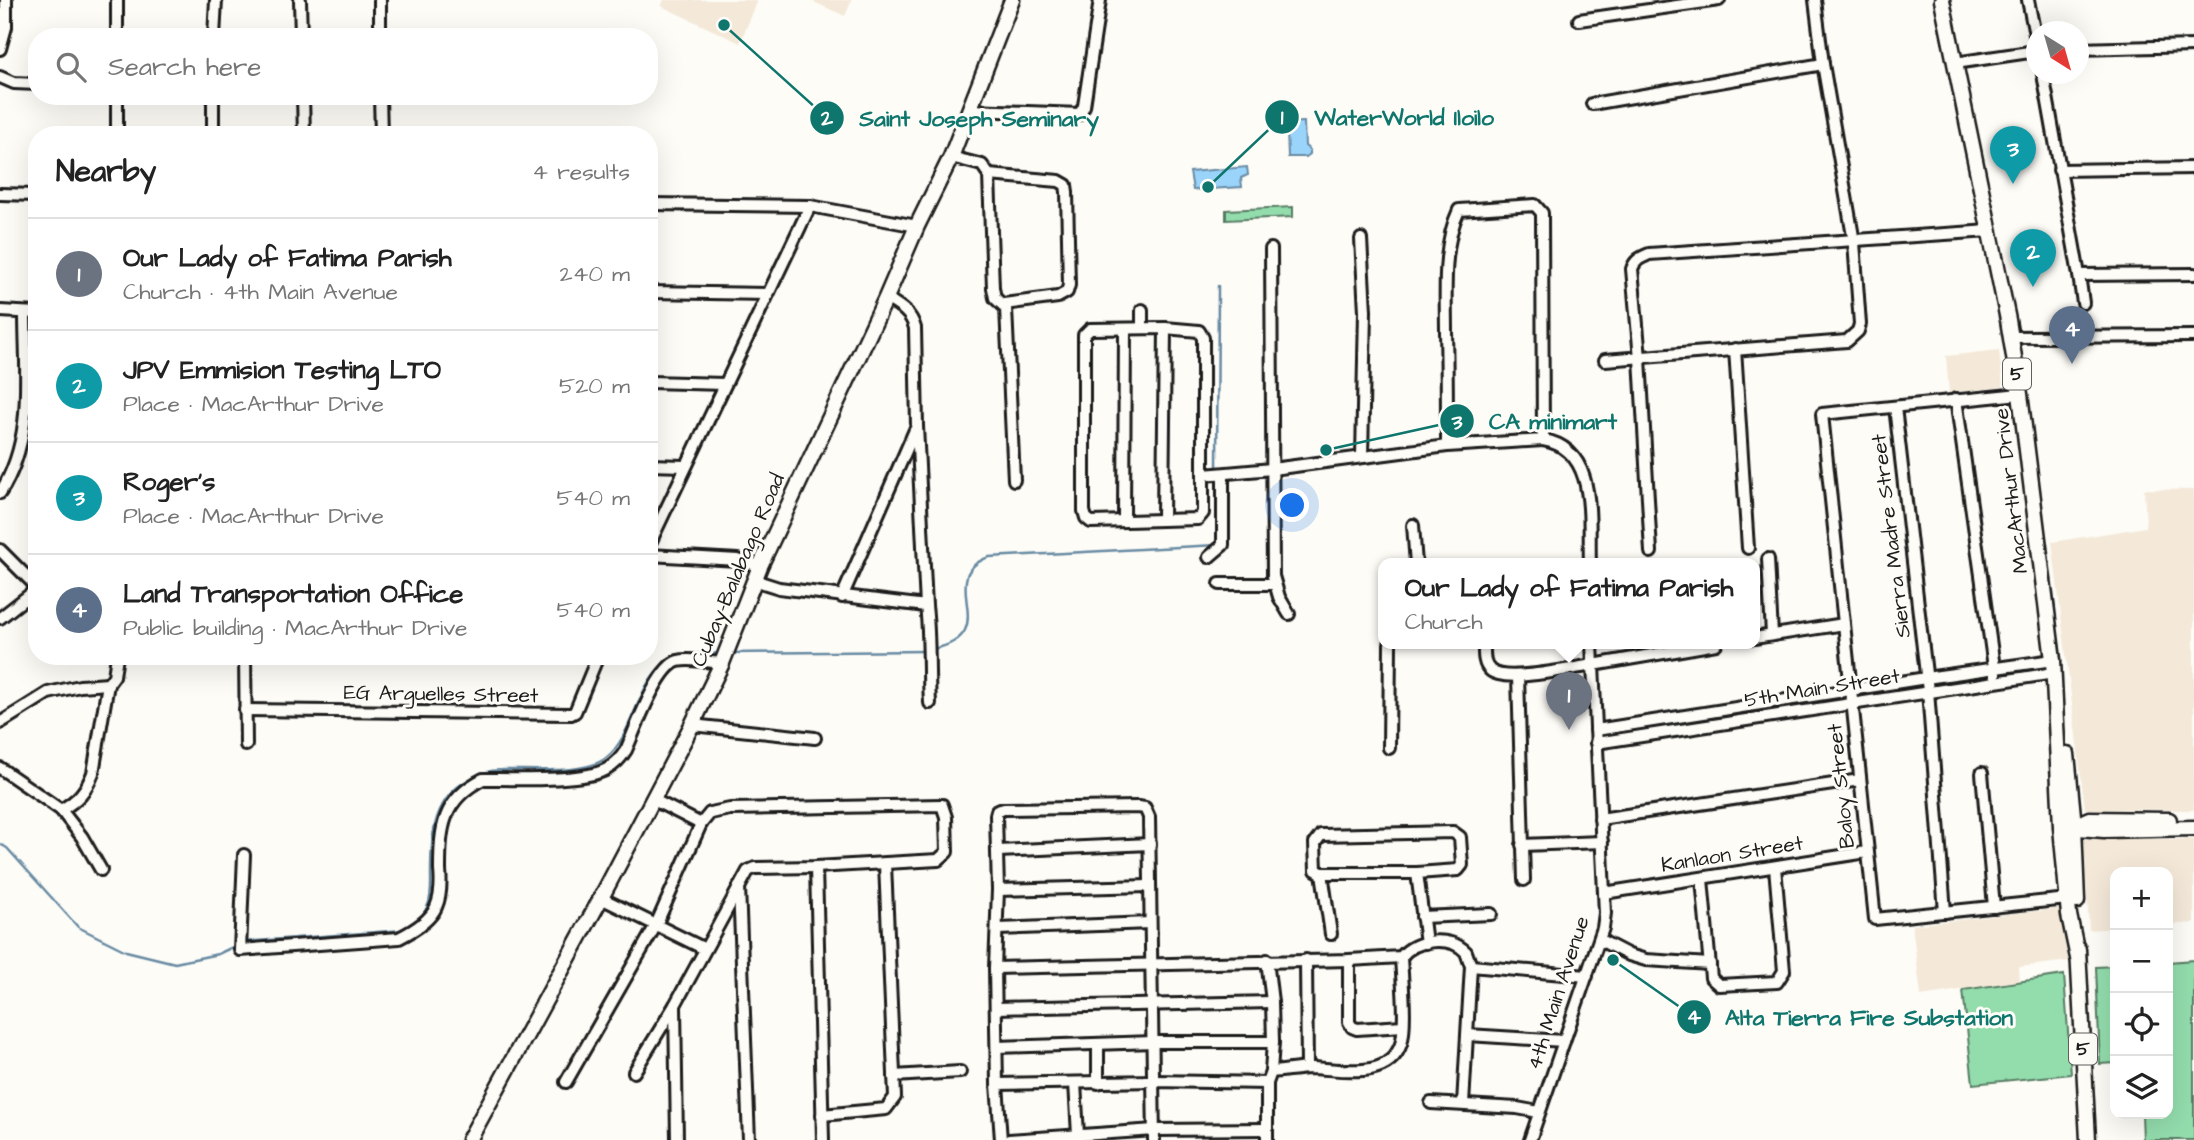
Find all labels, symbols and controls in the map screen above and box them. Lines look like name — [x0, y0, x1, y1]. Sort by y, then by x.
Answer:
north arrow — [2026, 21, 2089, 84]
search box — [28, 28, 658, 105]
icon: search — [52, 48, 90, 86]
text: Search here — [108, 49, 261, 85]
callout: WaterWorld Iloilo — [1265, 95, 1508, 139]
callout: Saint Joseph Seminary — [810, 96, 1112, 140]
text: WaterWorld Iloilo — [1313, 102, 1494, 134]
text: Saint Joseph Seminary — [858, 103, 1099, 137]
text: 1 — [1281, 103, 1284, 132]
text: 2 — [820, 104, 834, 133]
pin: 3 — [1990, 126, 2036, 184]
text: Nearby — [56, 151, 156, 193]
text: 4 results — [532, 156, 630, 188]
pin: 2 — [2010, 229, 2056, 287]
text: Our Lady of Fatima Parish — [123, 240, 452, 276]
text: 1 — [78, 258, 80, 290]
text: 240 m — [560, 258, 630, 290]
text: Church · 4th Main Avenue — [123, 276, 398, 308]
pin: 4 — [2049, 306, 2095, 364]
text: JPV Emmision Testing LTO — [123, 352, 441, 388]
road number: 5 — [2003, 358, 2031, 390]
text: 2 — [72, 370, 86, 402]
text: 520 m — [559, 370, 630, 402]
text: Place · MacArthur Drive — [123, 388, 384, 420]
callout: CA minimart — [1440, 399, 1631, 443]
text: CA minimart — [1489, 406, 1618, 438]
street label: MacArthur Drive — [1986, 407, 2036, 575]
text: 3 — [1451, 408, 1463, 437]
street label: Sierra Madre Street — [1864, 432, 1918, 640]
text: Roger's — [123, 464, 215, 500]
street label: Cubay-Balabago Road — [684, 469, 794, 672]
text: 3 — [73, 482, 85, 514]
text: 540 m — [556, 482, 630, 514]
your location — [1275, 488, 1309, 522]
text: Place · MacArthur Drive — [123, 500, 384, 532]
popup — [1378, 558, 1760, 649]
text: Our Lady of Fatima Parish — [1405, 570, 1733, 606]
text: Land Transportation Office — [123, 576, 463, 612]
text: 4 — [71, 594, 87, 626]
text: 540 m — [556, 594, 630, 626]
text: Church — [1405, 606, 1483, 638]
text: Public building · MacArthur Drive — [123, 612, 468, 644]
street label: 5th Main Street — [1742, 661, 1902, 715]
pin: 1 — [1546, 672, 1592, 730]
street label: EG Arguelles Street — [343, 678, 539, 712]
street label: Baloy Street — [1820, 721, 1864, 850]
street label: Kanlaon Street — [1659, 828, 1806, 880]
map controls — [2110, 867, 2173, 1119]
button: + — [2110, 867, 2173, 930]
street label: 4th Main Avenue — [1519, 912, 1597, 1074]
button: − — [2110, 930, 2173, 993]
button: locate — [2110, 993, 2173, 1056]
callout: Alta Tierra Fire Substation — [1676, 995, 2027, 1039]
text: Alta Tierra Fire Substation — [1725, 1002, 2013, 1034]
text: 4 — [1687, 1003, 1702, 1032]
road number: 5 — [2069, 1034, 2097, 1064]
button: layers — [2110, 1056, 2173, 1119]

